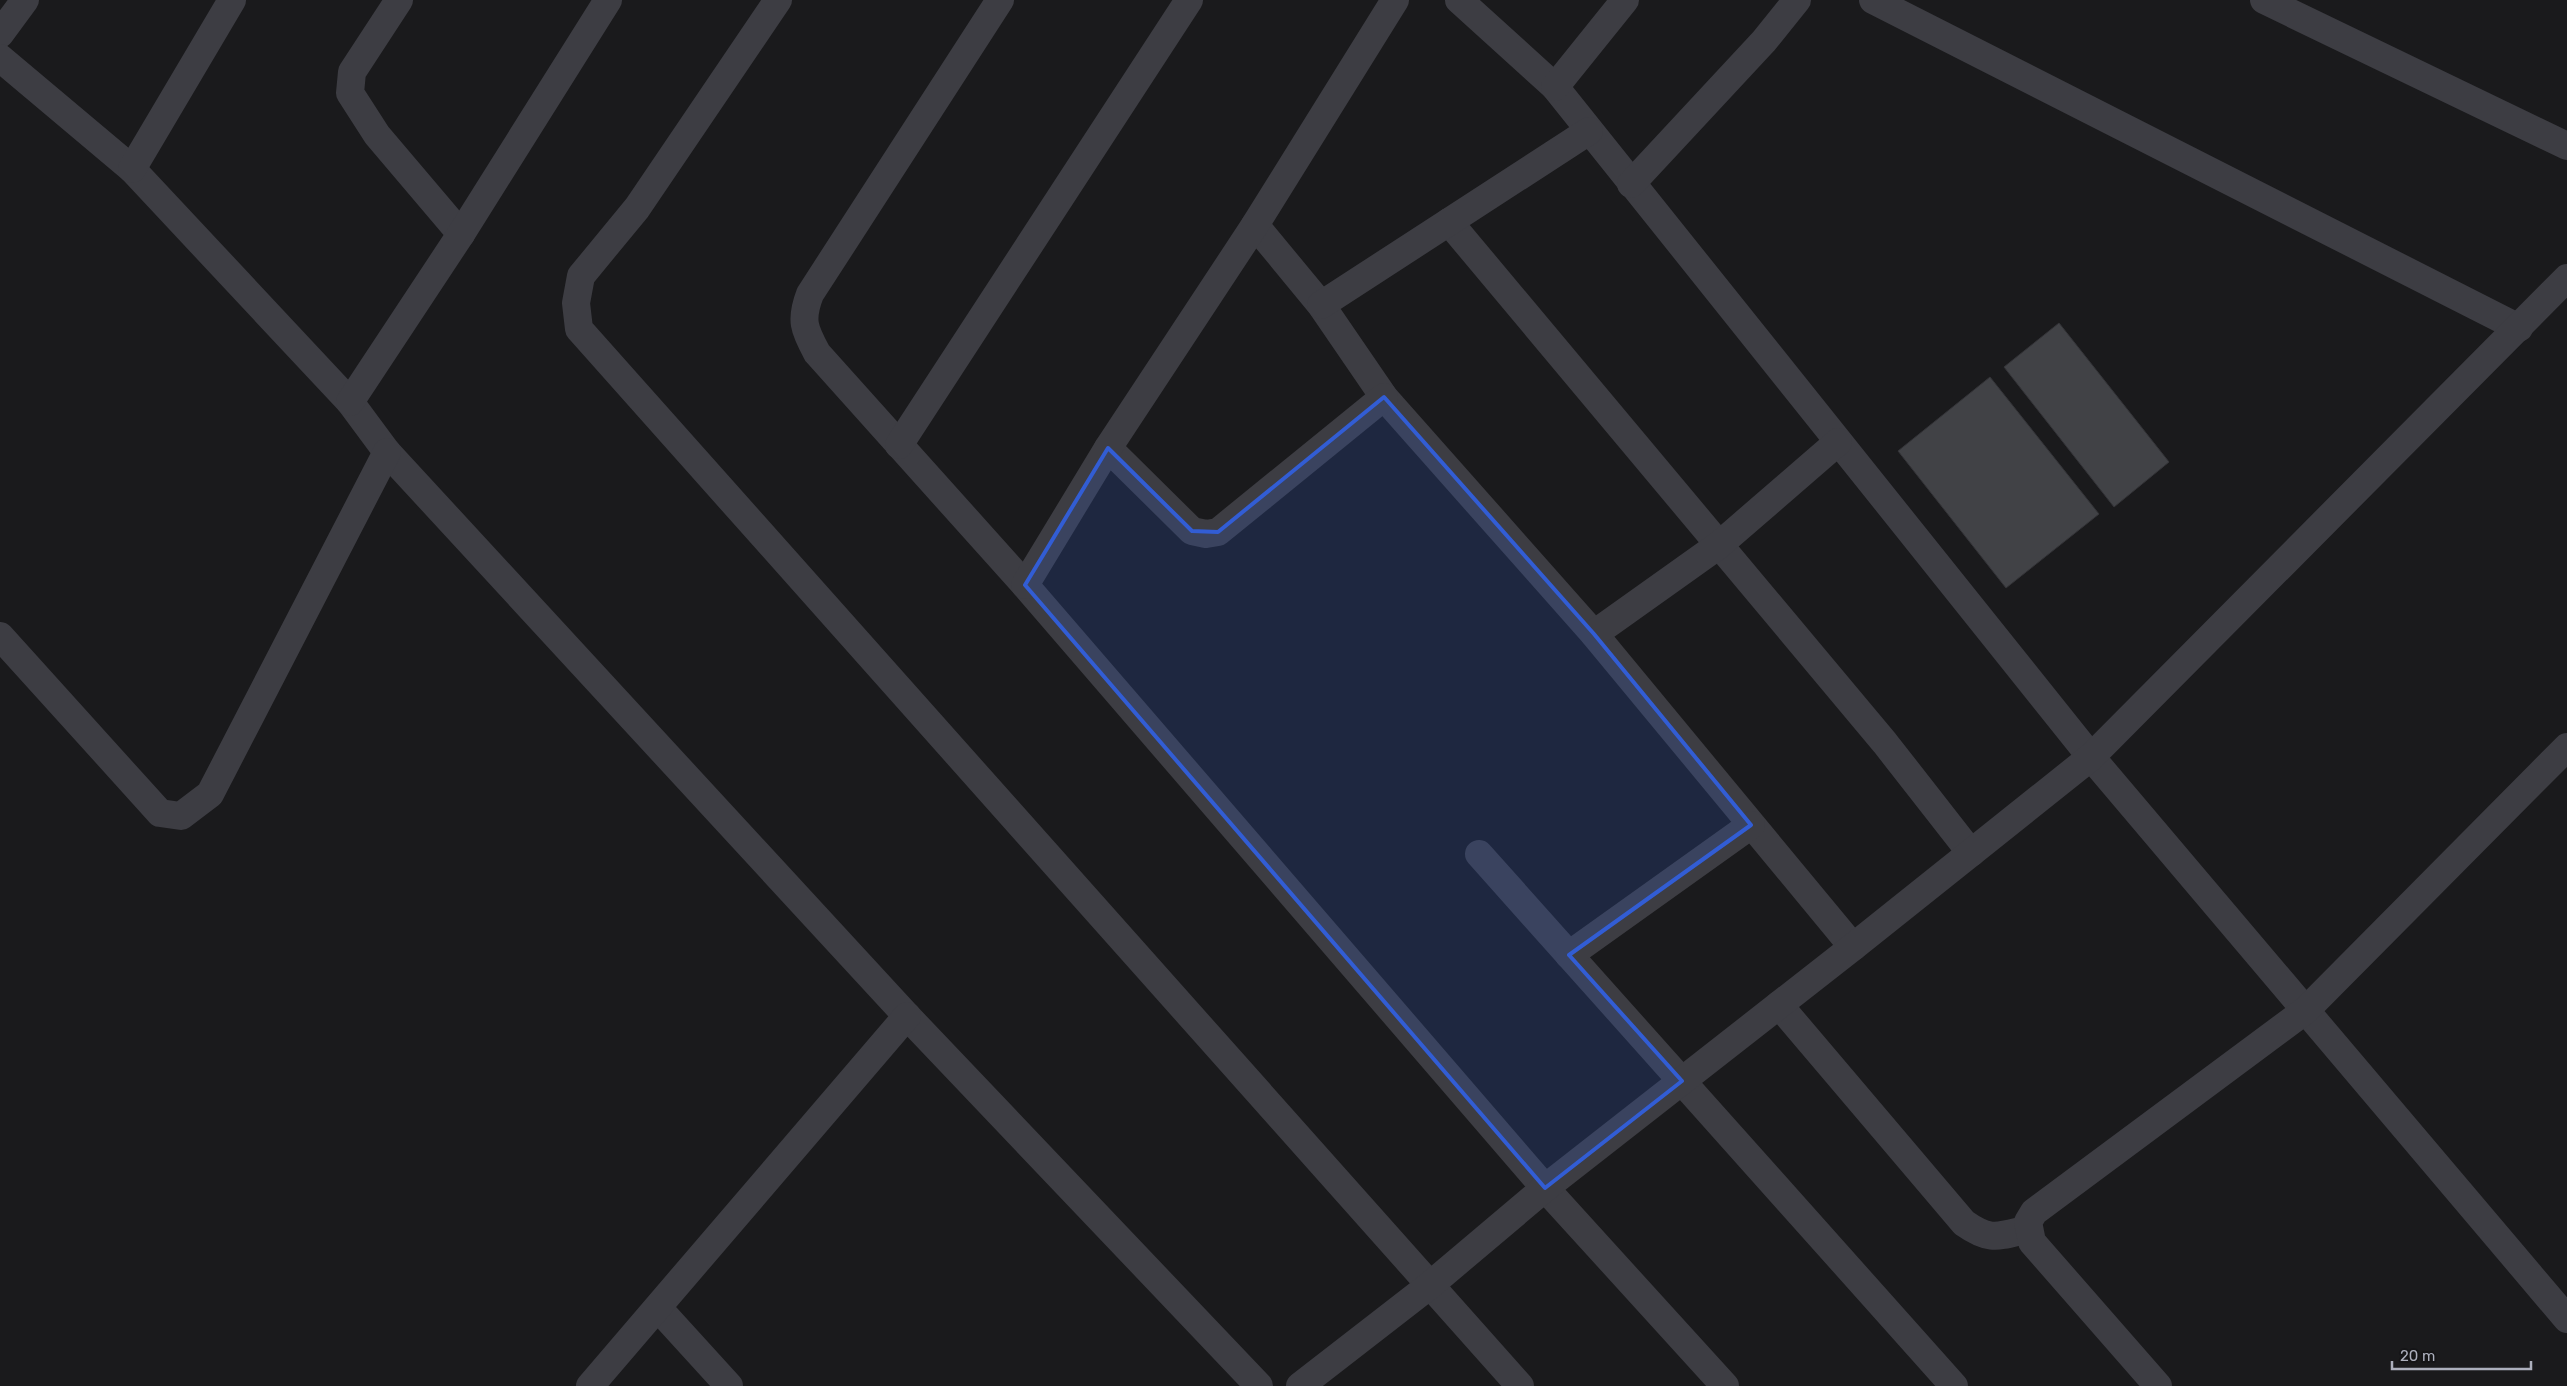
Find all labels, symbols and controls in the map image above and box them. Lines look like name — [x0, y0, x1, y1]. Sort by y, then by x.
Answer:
scale bar — [2392, 1338, 2531, 1370]
text: 20 m — [2400, 1347, 2435, 1365]

